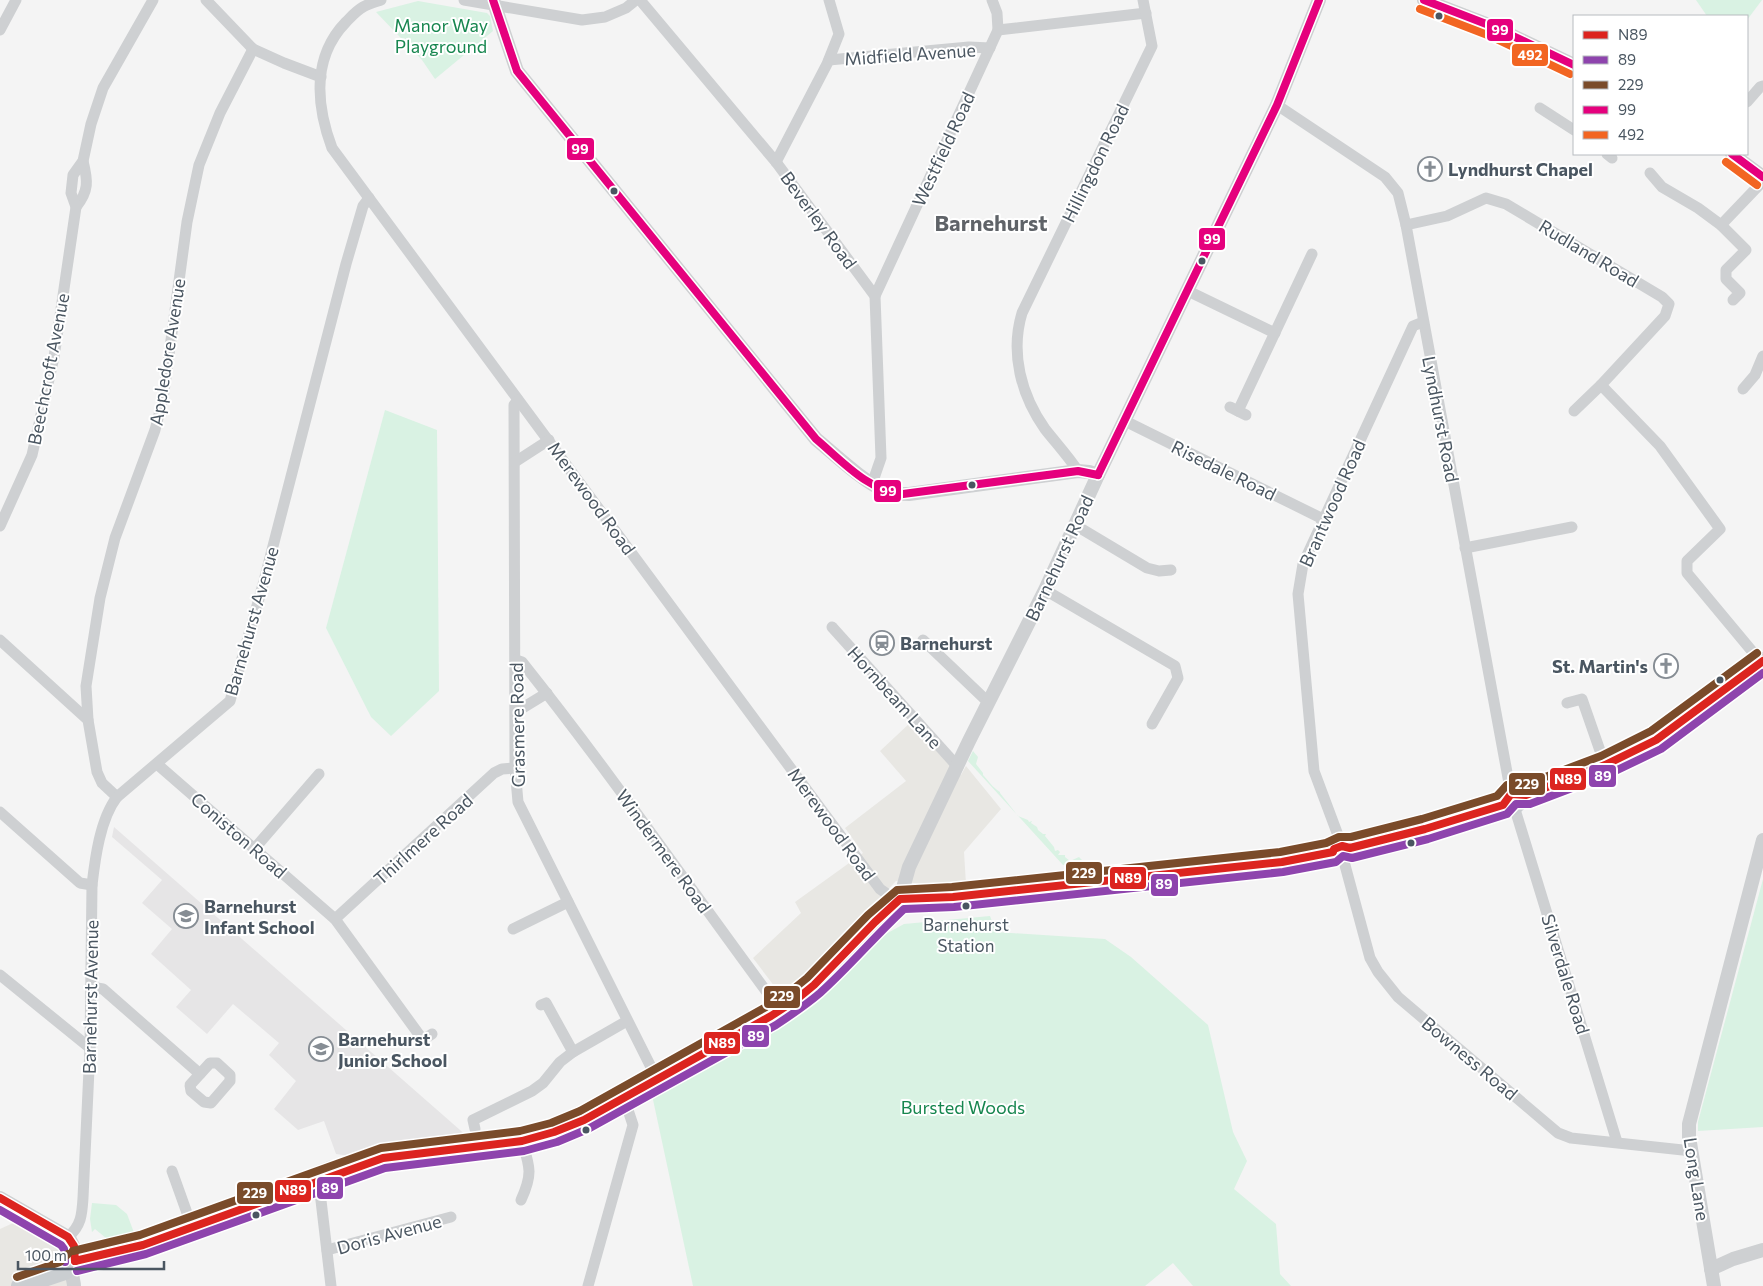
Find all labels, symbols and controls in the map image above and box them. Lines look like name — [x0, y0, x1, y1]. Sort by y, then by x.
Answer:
unlabelled marker — [1434, 11, 1444, 21]
park label: Manor Way Playground — [394, 14, 488, 57]
legend — [1573, 15, 1748, 155]
line badge: 99 — [1486, 18, 1514, 42]
text: 99 — [1491, 21, 1509, 38]
text: N89 — [1618, 25, 1648, 43]
street label: Midfield Avenue — [843, 38, 977, 70]
line badge: 492 — [1511, 43, 1549, 67]
text: 492 — [1517, 46, 1543, 63]
text: 89 — [1618, 50, 1636, 68]
text: 229 — [1618, 75, 1644, 93]
street label: Westfield Road — [907, 88, 979, 210]
street label: Hillingdon Road — [1057, 100, 1133, 226]
text: 99 — [1618, 100, 1636, 118]
text: 492 — [1618, 125, 1644, 143]
line badge: 99 — [566, 137, 595, 161]
text: 99 — [571, 140, 589, 157]
church icon: Lyndhurst Chapel — [1417, 156, 1443, 182]
place label: Lyndhurst Chapel — [1448, 158, 1593, 180]
street label: Beverley Road — [776, 167, 862, 273]
unlabelled marker — [609, 186, 619, 196]
district label: Barnehurst — [934, 209, 1048, 236]
street label: Rudland Road — [1535, 215, 1643, 291]
line badge: 99 — [1198, 227, 1226, 251]
text: 99 — [1203, 230, 1221, 247]
unlabelled marker — [1197, 256, 1207, 266]
street label: Appledore Avenue — [144, 277, 190, 427]
street label: Beechcroft Avenue — [22, 291, 74, 447]
street label: Lyndhurst Road — [1418, 354, 1464, 484]
street label: Risedale Road — [1168, 435, 1280, 505]
street label: Brantwood Road — [1294, 436, 1370, 570]
street label: Merewood Road — [544, 437, 640, 559]
line badge: 99 — [873, 479, 902, 503]
unlabelled marker — [967, 480, 977, 490]
text: 99 — [879, 482, 897, 499]
street label: Barnehurst Road — [1020, 492, 1098, 624]
street label: Barnehurst Avenue — [219, 544, 283, 698]
station icon: Barnehurst — [869, 630, 895, 656]
place label: Barnehurst — [900, 632, 993, 654]
street label: Hornbeam Lane — [843, 641, 947, 753]
church icon: St. Martin's — [1653, 653, 1679, 679]
place label: St. Martin's — [1552, 655, 1648, 677]
street label: Grasmere Road — [505, 662, 529, 788]
unlabelled marker — [1715, 675, 1725, 685]
street label: Merewood Road — [784, 763, 880, 885]
line badge: 89 — [1588, 764, 1617, 788]
line badge: N89 — [1549, 767, 1587, 791]
text: 89 — [1594, 767, 1612, 784]
text: N89 — [1554, 770, 1582, 787]
line badge: 229 — [1508, 772, 1546, 796]
text: 229 — [1515, 775, 1540, 792]
street label: Windermere Road — [612, 785, 716, 917]
street label: Coniston Road — [187, 787, 291, 883]
street label: Thirlmere Road — [369, 789, 477, 889]
unlabelled marker — [1406, 838, 1416, 848]
line badge: 229 — [1065, 861, 1103, 885]
text: 229 — [1072, 864, 1097, 881]
line badge: N89 — [1109, 866, 1147, 890]
text: N89 — [1114, 869, 1142, 886]
line badge: 89 — [1150, 873, 1179, 897]
text: 89 — [1155, 875, 1173, 892]
place label: Barnehurst Infant School — [204, 895, 315, 938]
marker: Barnehurst Station — [961, 901, 971, 911]
school or university icon: Barnehurst Infant School — [173, 903, 199, 929]
street label: Silverdale Road — [1537, 911, 1595, 1037]
place label: Barnehurst Station — [923, 914, 1009, 956]
street label: Barnehurst Avenue — [78, 920, 102, 1074]
line badge: 229 — [763, 985, 801, 1009]
text: 229 — [770, 987, 795, 1004]
street label: Bowness Road — [1418, 1012, 1522, 1104]
line badge: 89 — [741, 1024, 770, 1048]
text: 89 — [747, 1027, 765, 1044]
place label: Barnehurst Junior School — [338, 1028, 447, 1071]
line badge: N89 — [703, 1031, 741, 1055]
text: N89 — [708, 1034, 736, 1051]
school or university icon: Barnehurst Junior School — [308, 1036, 334, 1062]
park label: Bursted Woods — [901, 1096, 1025, 1118]
unlabelled marker — [581, 1125, 591, 1135]
street label: Long Lane — [1680, 1136, 1714, 1222]
line badge: 89 — [316, 1176, 344, 1200]
line badge: N89 — [274, 1179, 312, 1203]
text: 89 — [321, 1179, 339, 1196]
line badge: 229 — [236, 1181, 274, 1205]
text: N89 — [279, 1181, 307, 1198]
text: 229 — [243, 1184, 268, 1201]
street label: Doris Avenue — [334, 1209, 444, 1259]
unlabelled marker — [251, 1210, 261, 1220]
scale bar — [18, 1238, 164, 1270]
text: 100 m — [25, 1246, 67, 1264]

